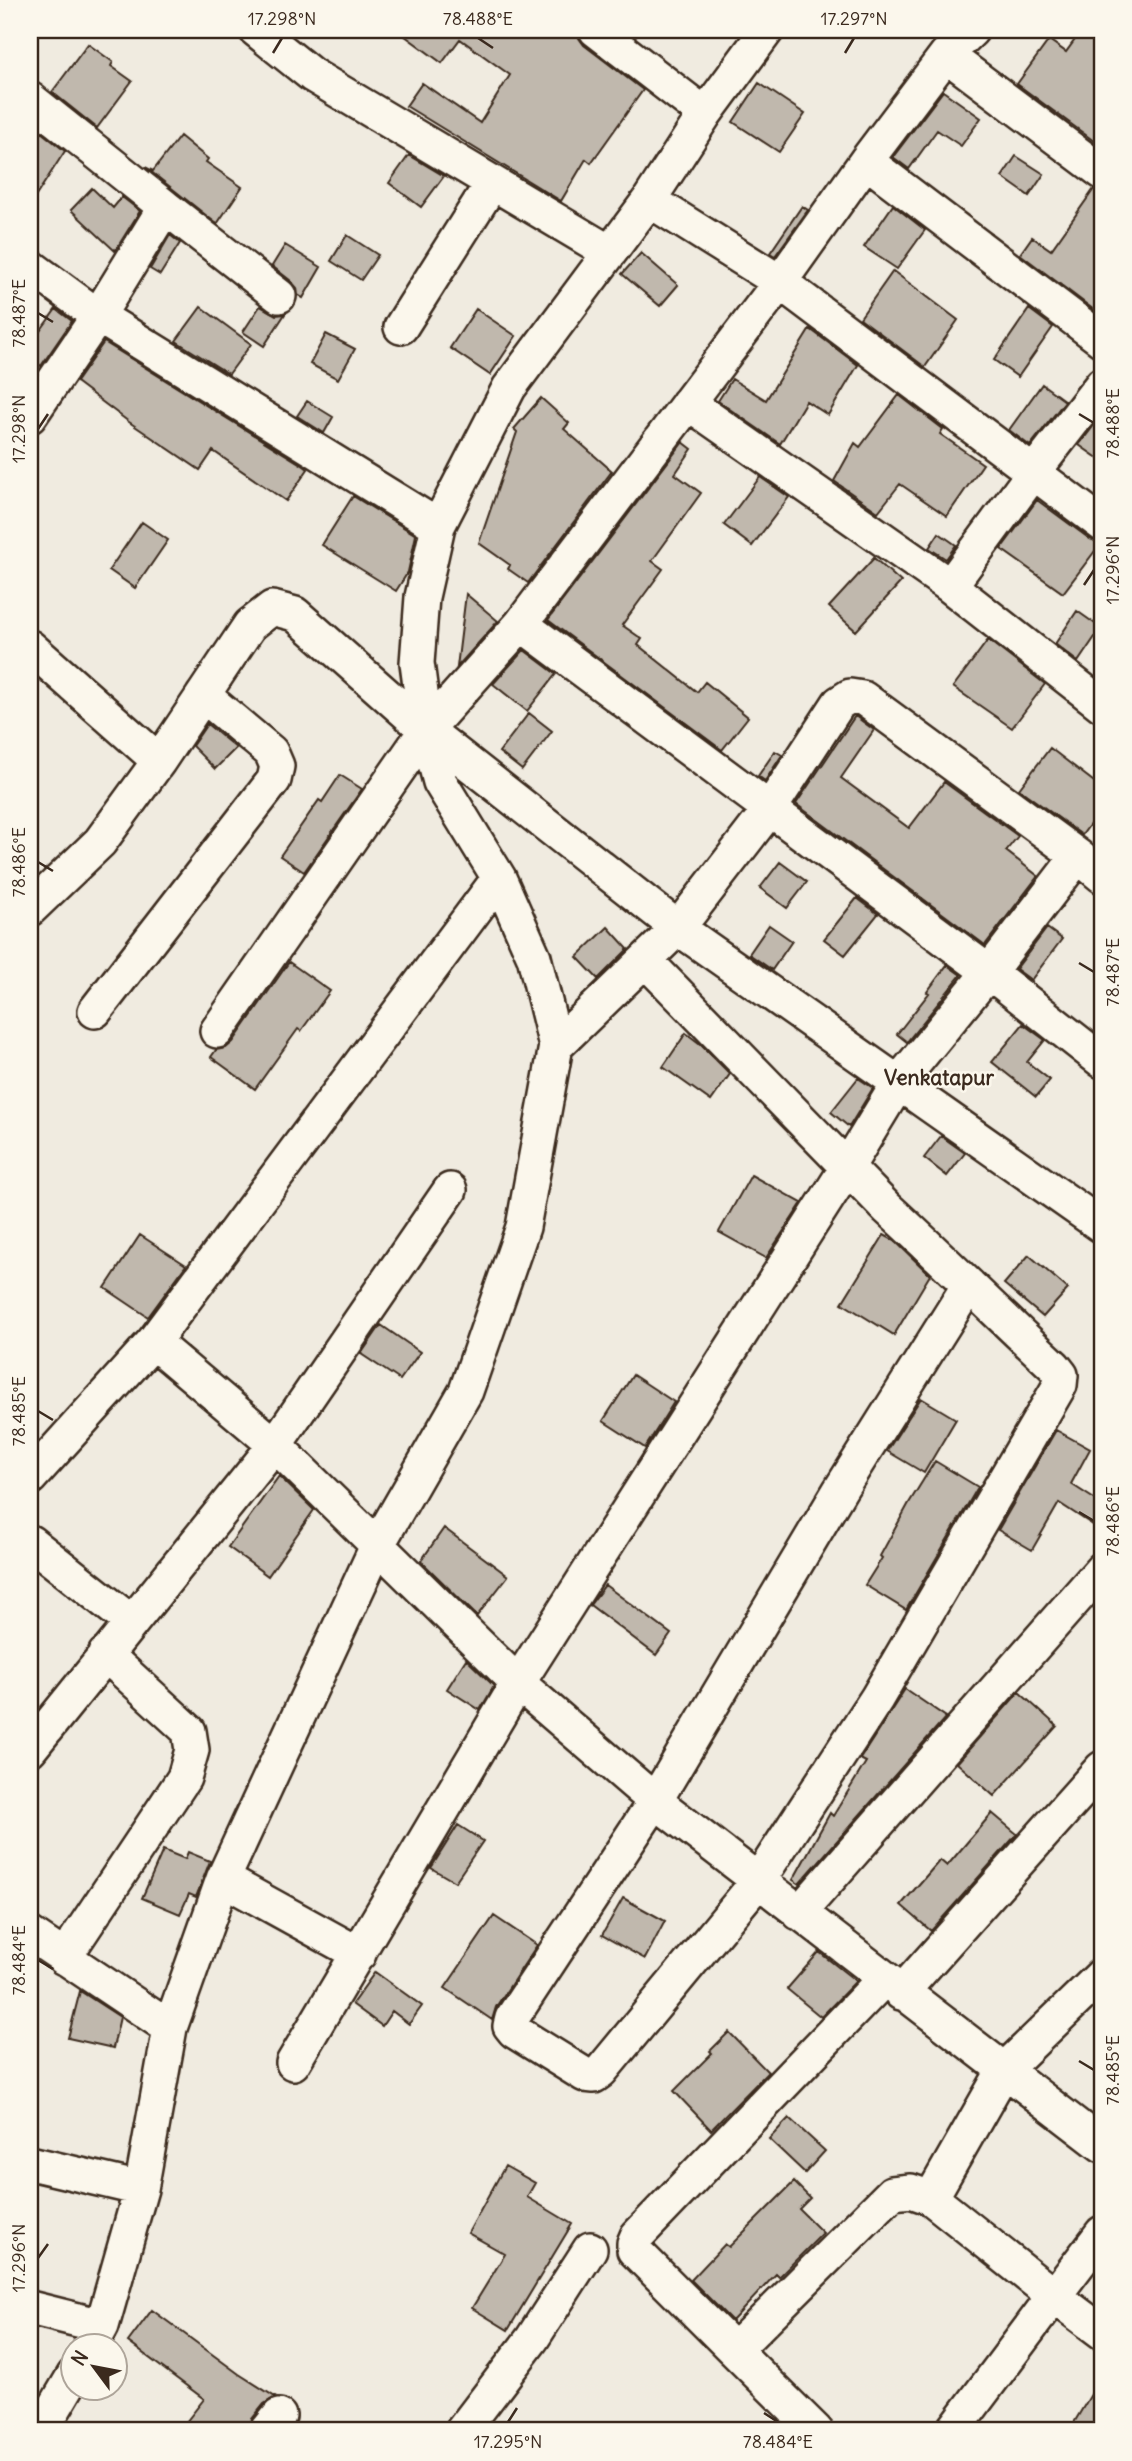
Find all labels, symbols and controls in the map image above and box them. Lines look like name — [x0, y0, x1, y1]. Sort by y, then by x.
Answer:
text: 17.298°N — [248, 7, 316, 30]
text: 78.488°E — [443, 7, 513, 30]
text: 17.297°N — [820, 7, 888, 30]
text: 78.487°E — [7, 279, 30, 347]
text: 78.488°E — [1101, 388, 1124, 458]
text: 17.298°N — [7, 395, 30, 463]
text: 17.296°N — [1101, 536, 1124, 604]
text: 78.486°E — [7, 827, 30, 897]
text: 78.487°E — [1101, 938, 1124, 1006]
district label: Venkatapur — [884, 1064, 995, 1091]
text: 78.485°E — [7, 1376, 30, 1446]
text: 78.486°E — [1101, 1486, 1124, 1556]
text: 78.484°E — [7, 1925, 30, 1995]
text: 78.485°E — [1101, 2035, 1124, 2105]
text: 17.296°N — [7, 2224, 30, 2292]
north arrow — [60, 2332, 130, 2402]
text: N — [66, 2346, 93, 2370]
text: 17.295°N — [474, 2430, 542, 2453]
text: 78.484°E — [743, 2430, 813, 2453]

